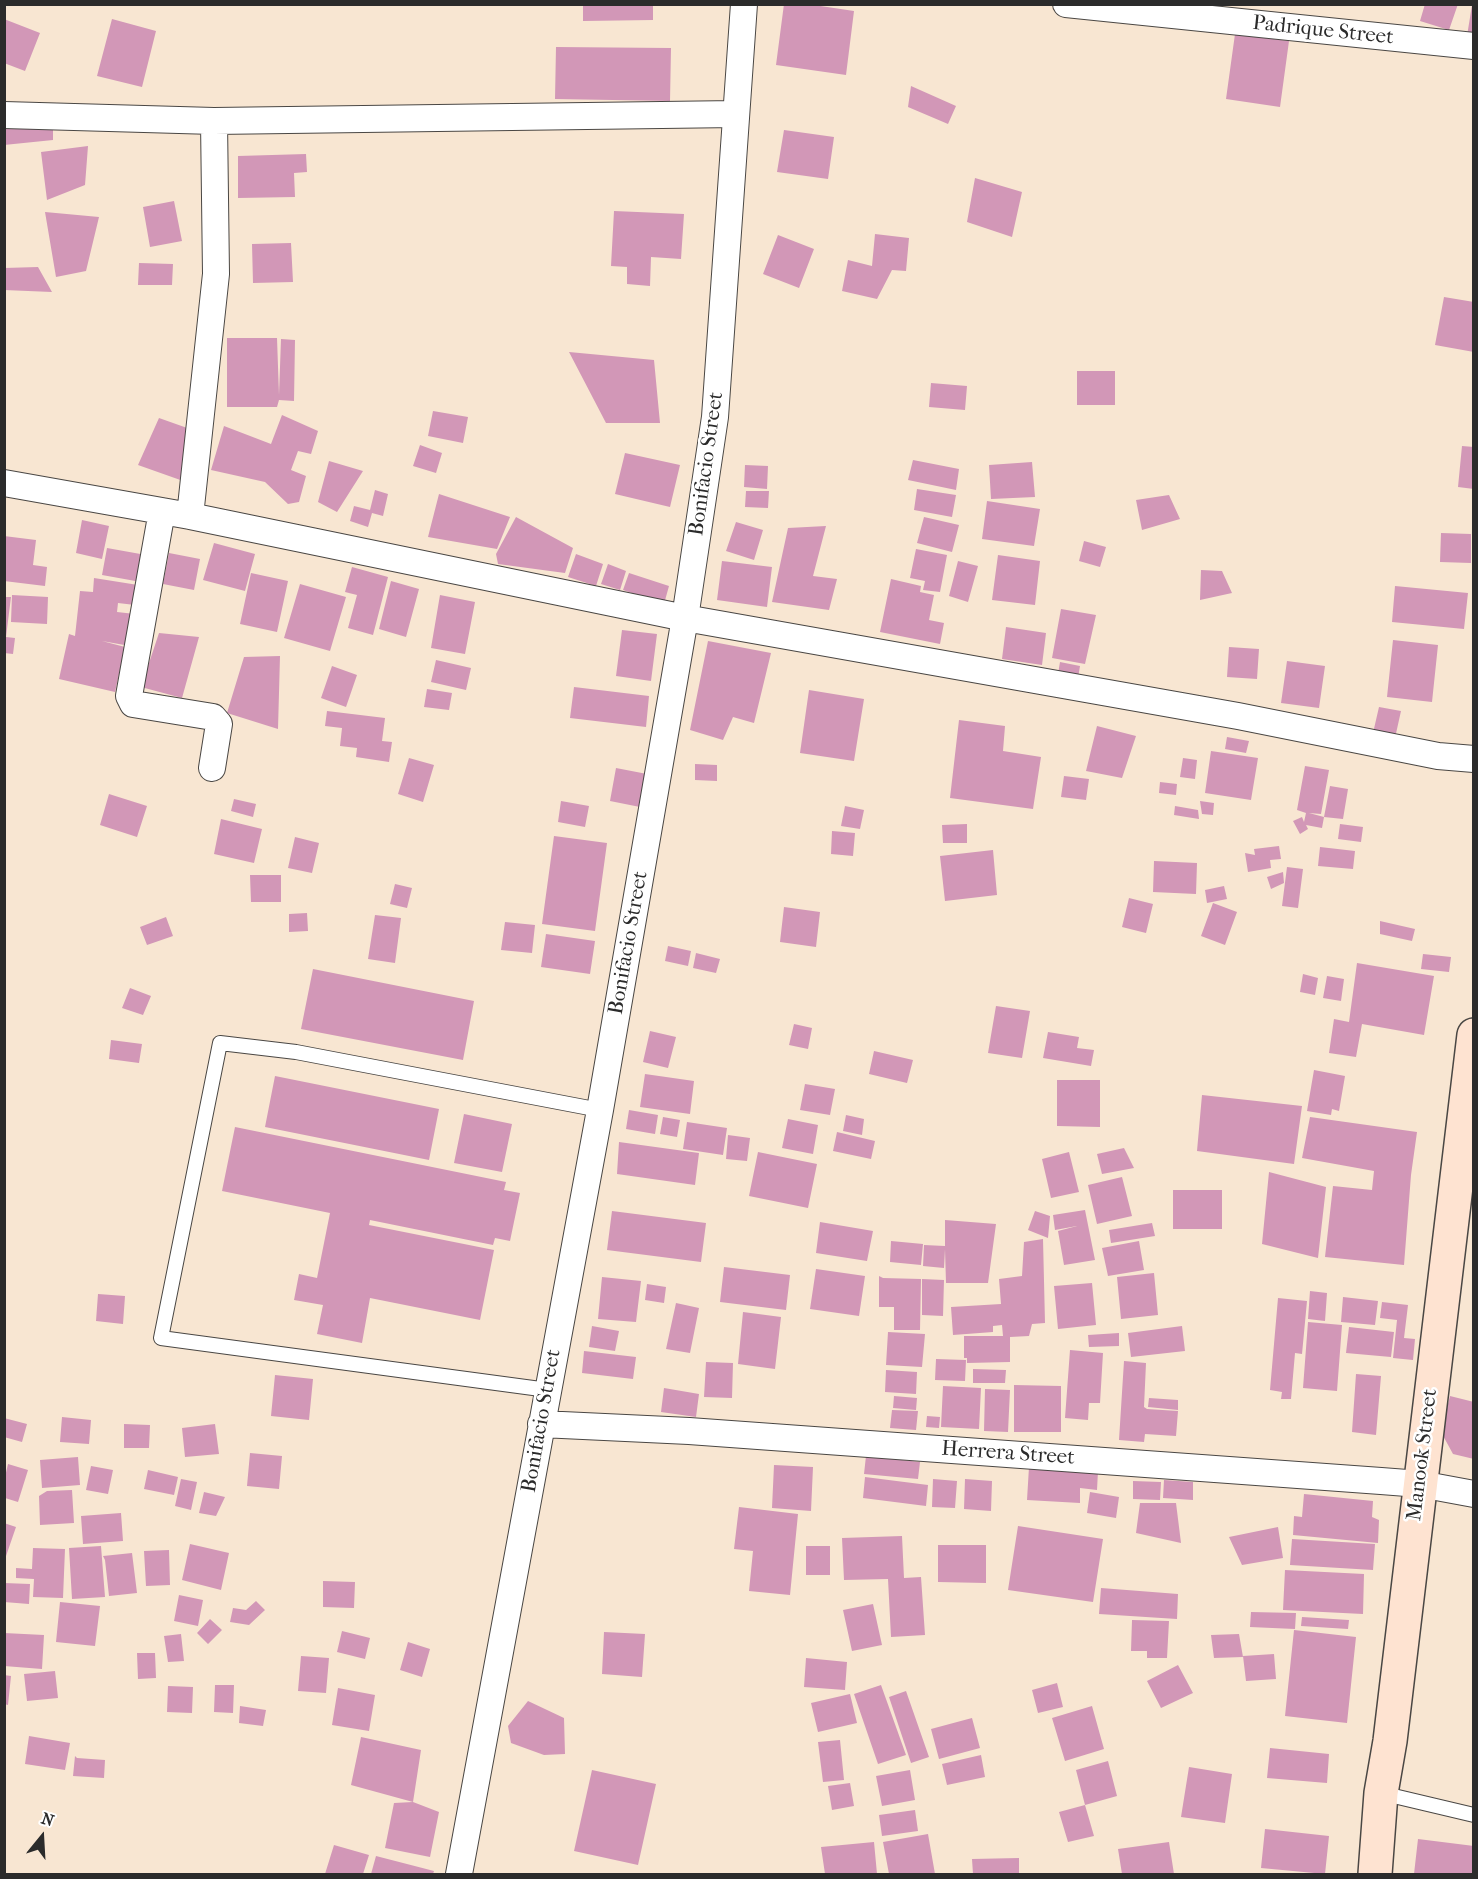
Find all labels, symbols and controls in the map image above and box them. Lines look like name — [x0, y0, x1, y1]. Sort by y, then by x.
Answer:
street label: Padrique Street — [1251, 11, 1395, 51]
street label: Bonifacio Street — [684, 390, 730, 538]
street label: Bonifacio Street — [604, 869, 654, 1017]
street label: Bonifacio Street — [517, 1347, 567, 1495]
street label: Manook Street — [1402, 1388, 1444, 1522]
street label: Herrera Street — [941, 1437, 1075, 1471]
north arrow — [12, 1807, 72, 1867]
text: N — [39, 1808, 56, 1830]

